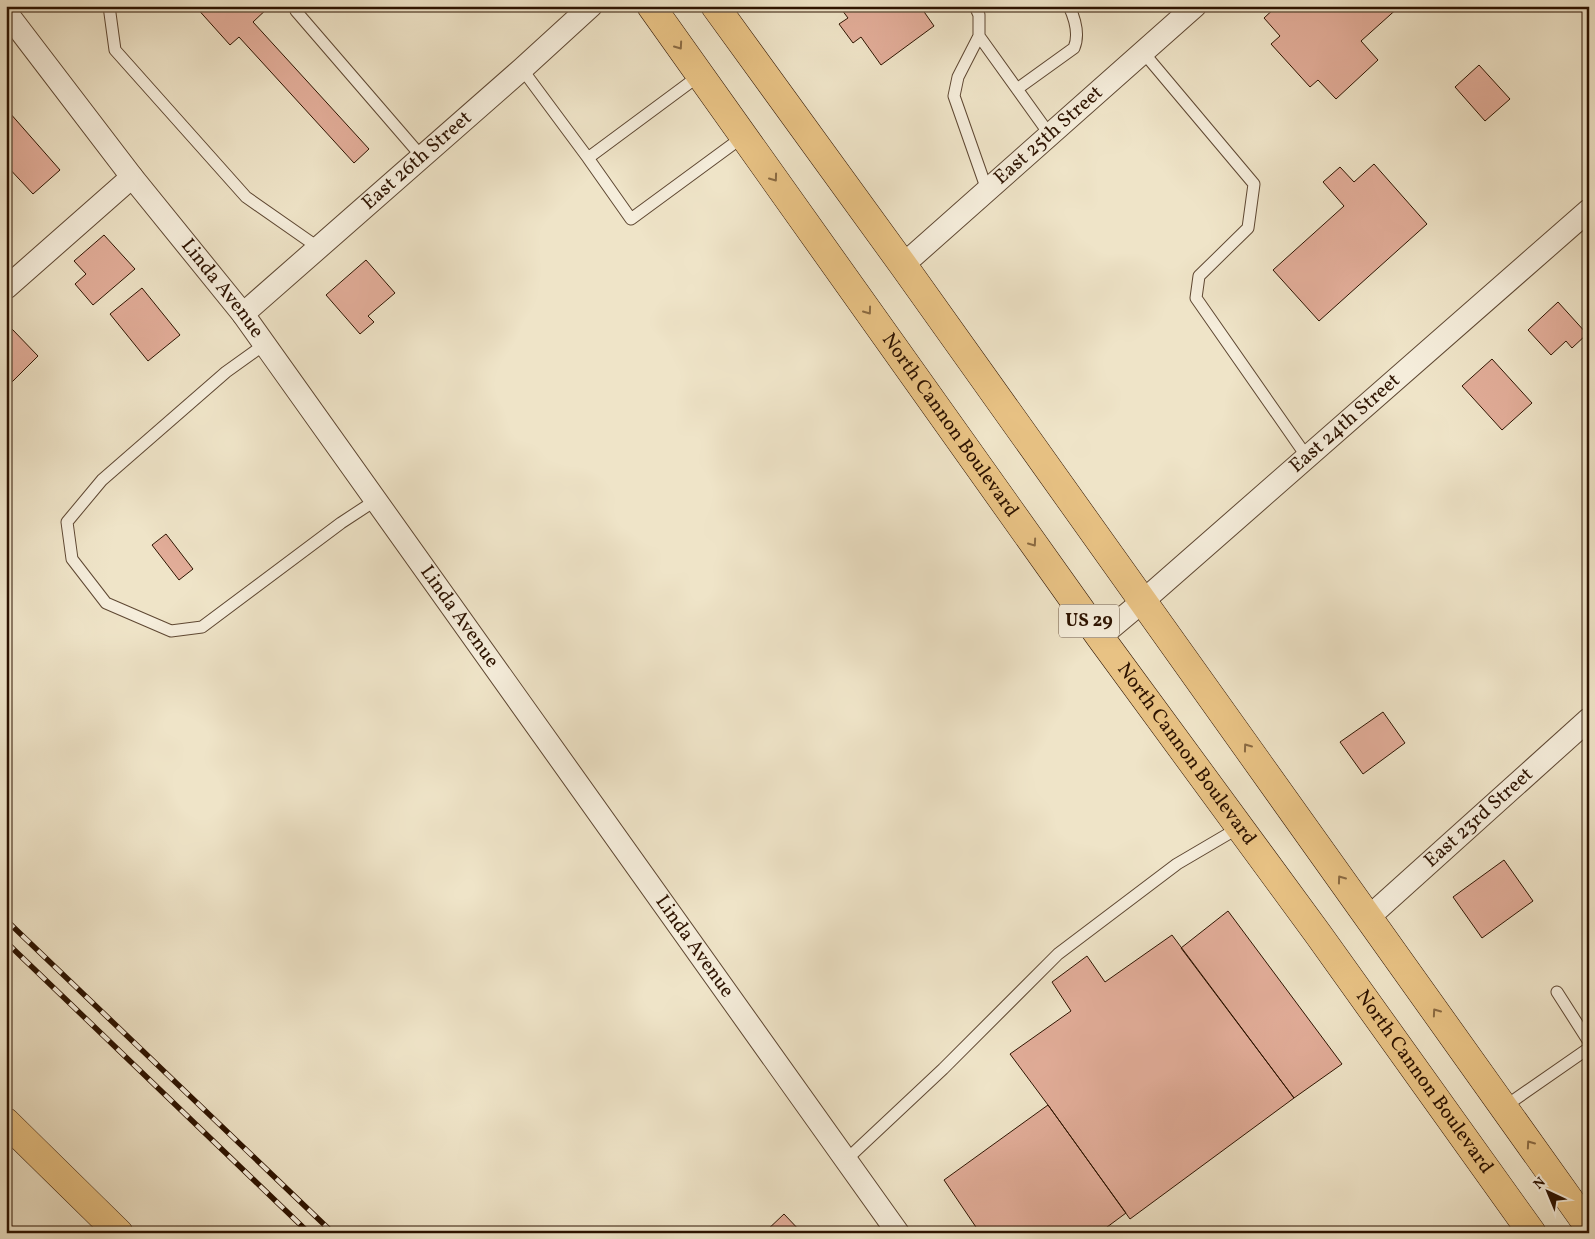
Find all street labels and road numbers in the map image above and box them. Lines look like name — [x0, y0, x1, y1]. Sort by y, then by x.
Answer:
street label: East 25th Street — [988, 80, 1110, 192]
street label: East 26th Street — [356, 105, 478, 217]
street label: Linda Avenue — [174, 233, 270, 344]
street label: North Cannon Boulevard — [874, 328, 1025, 523]
street label: East 24th Street — [1284, 367, 1407, 480]
street label: Linda Avenue — [413, 560, 505, 674]
road number: US 29 — [1059, 604, 1119, 638]
street label: North Cannon Boulevard — [1110, 657, 1263, 851]
street label: East 23rd Street — [1418, 761, 1540, 875]
street label: Linda Avenue — [648, 890, 740, 1004]
street label: North Cannon Boulevard — [1349, 984, 1499, 1180]

